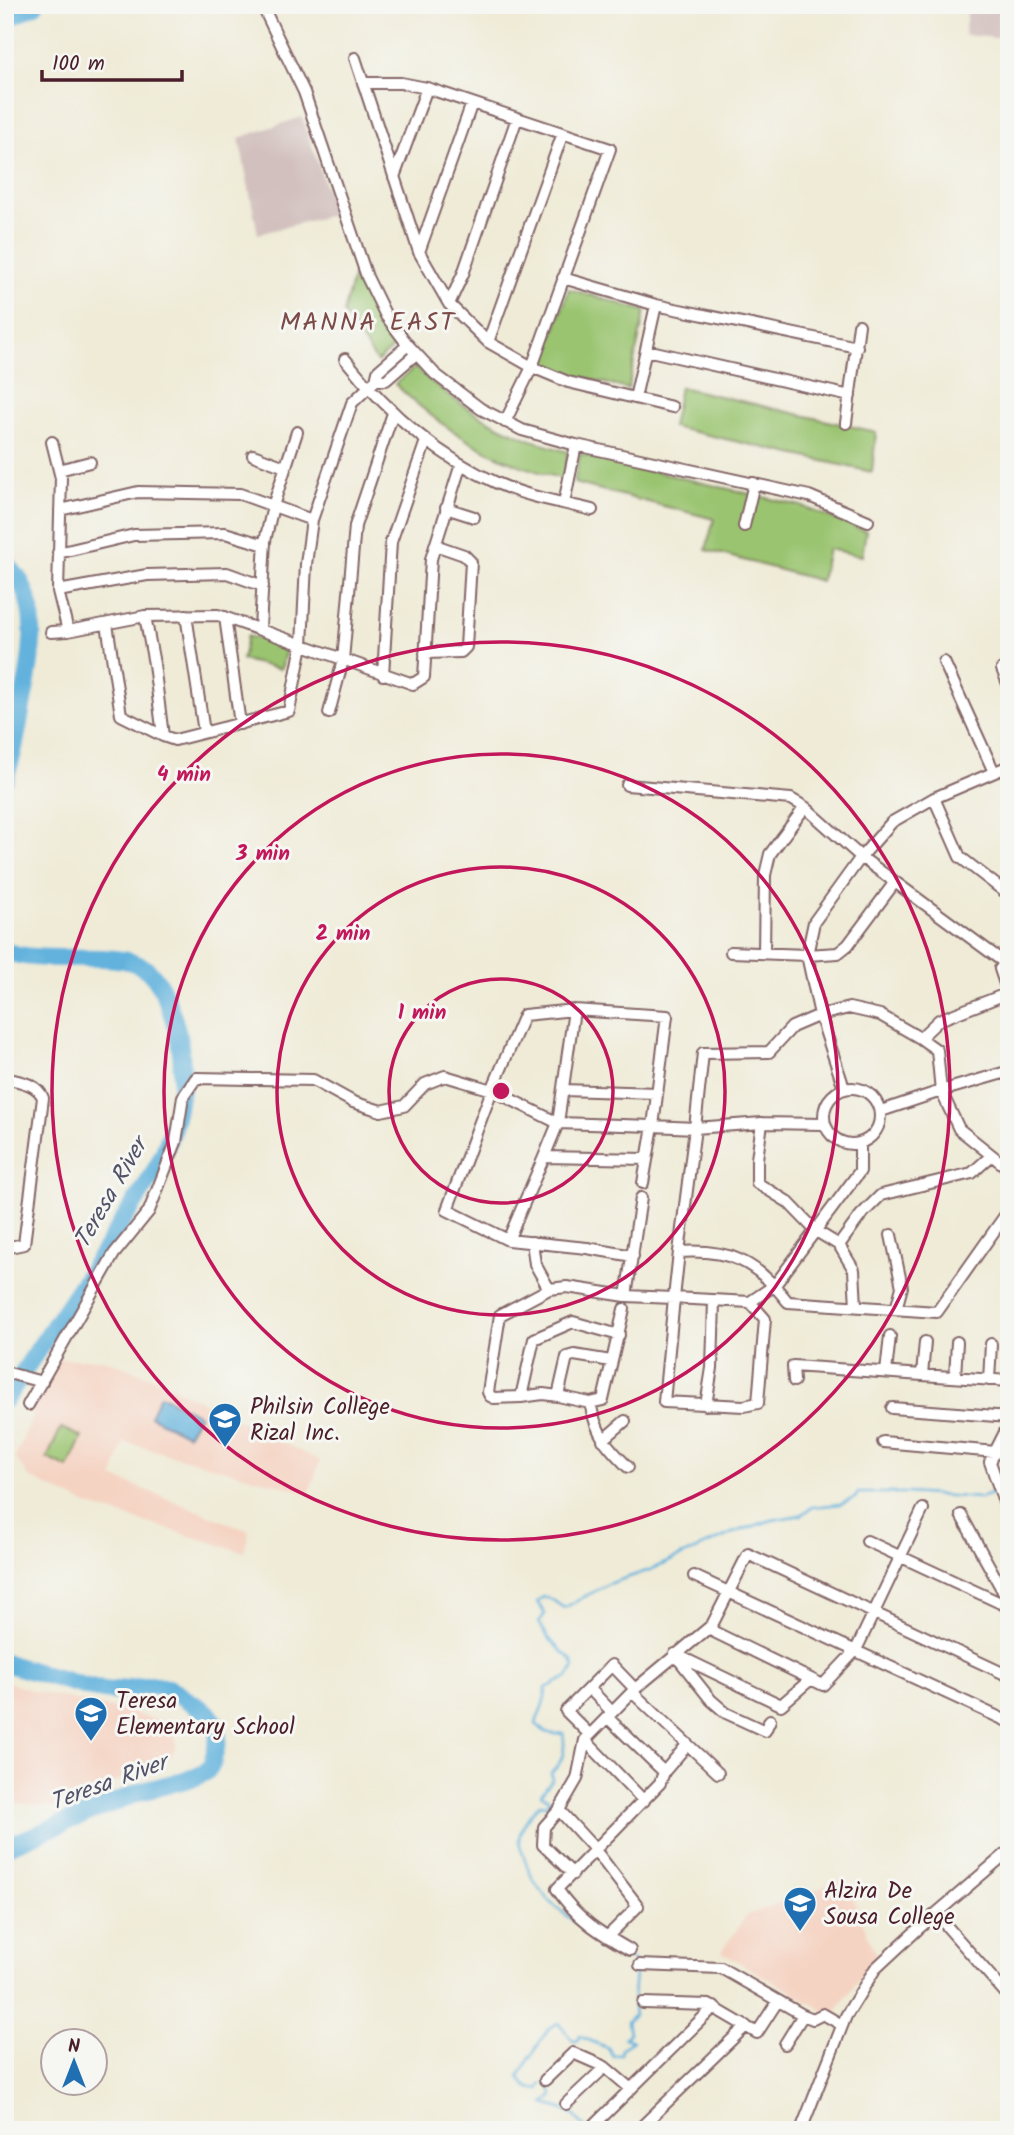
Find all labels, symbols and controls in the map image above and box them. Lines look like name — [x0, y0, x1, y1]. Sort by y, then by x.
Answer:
scale bar — [42, 38, 182, 82]
text: 100 m — [52, 48, 105, 81]
district label: MANNA EAST — [280, 302, 456, 344]
text: 4 min — [157, 759, 211, 792]
text: 3 min — [235, 838, 290, 871]
text: 2 min — [316, 918, 370, 951]
text: 1 min — [398, 997, 446, 1030]
centre of rings — [489, 1079, 513, 1103]
water label: Teresa River — [64, 1127, 161, 1256]
place label: Philsin College Rizal Inc. — [250, 1390, 390, 1452]
school or university icon: Philsin College Rizal Inc. — [206, 1400, 244, 1449]
place label: Teresa Elementary School — [116, 1684, 295, 1746]
school or university icon: Teresa Elementary School — [72, 1694, 110, 1743]
water label: Teresa River — [44, 1742, 177, 1823]
place label: Alzira De Sousa College — [824, 1874, 955, 1936]
school or university icon: Alzira De Sousa College — [781, 1884, 819, 1933]
north arrow — [38, 2026, 108, 2096]
text: N — [68, 2032, 80, 2062]

